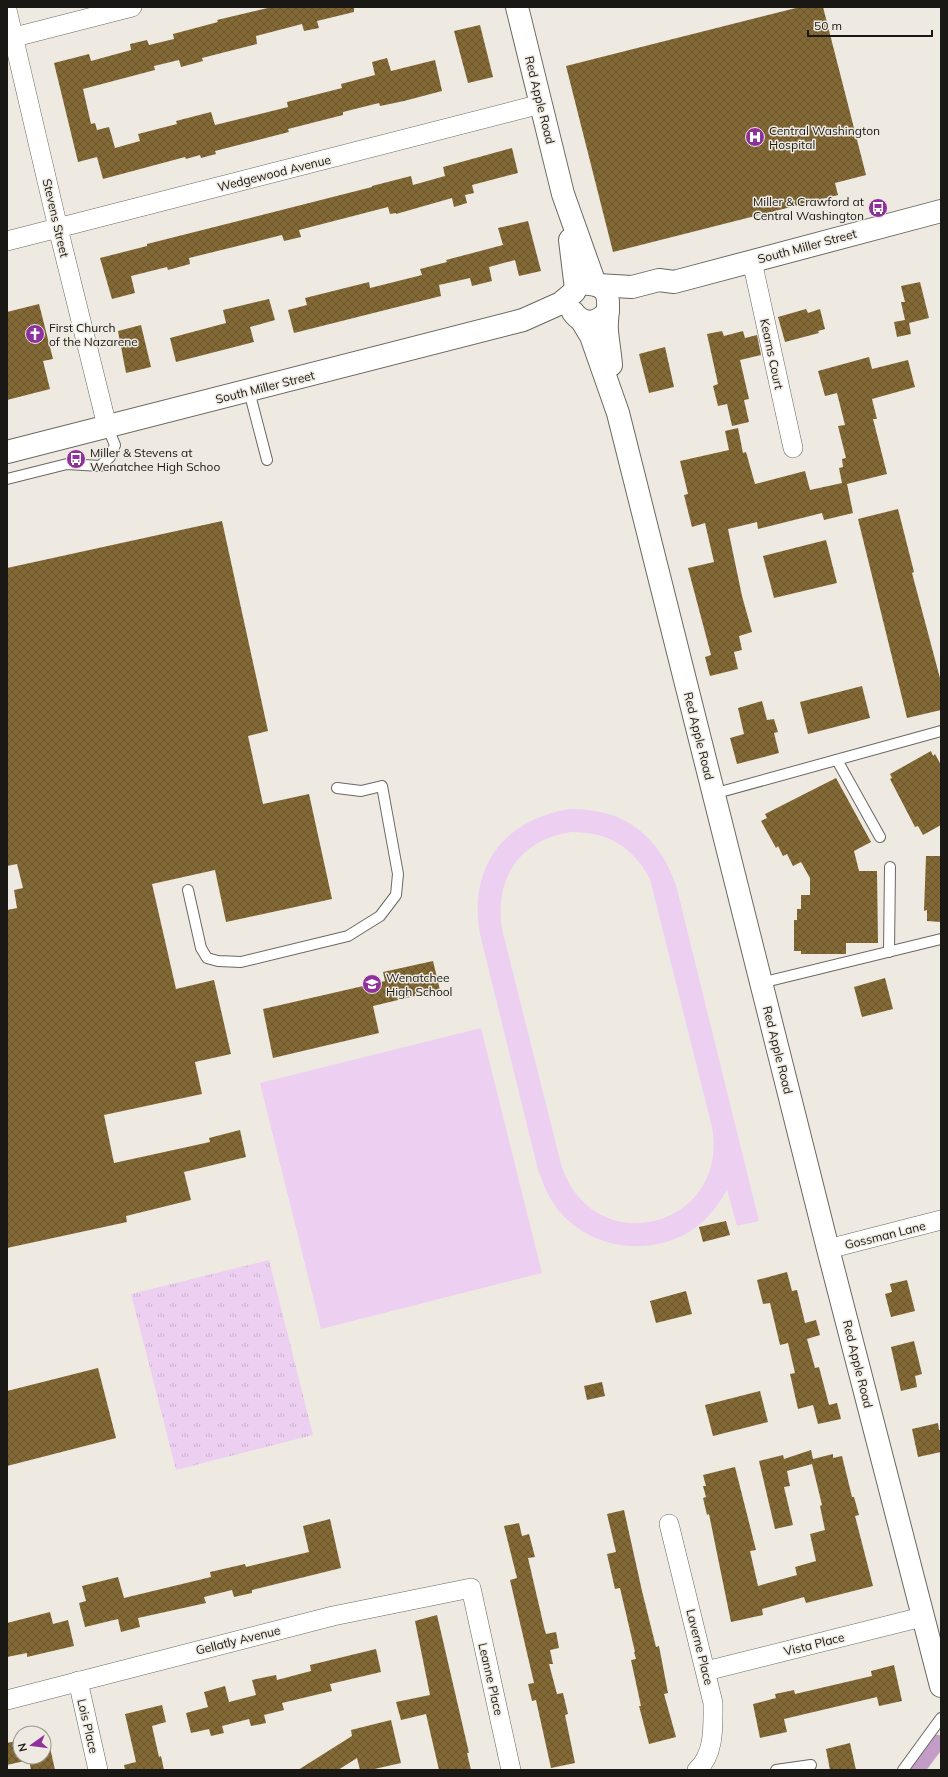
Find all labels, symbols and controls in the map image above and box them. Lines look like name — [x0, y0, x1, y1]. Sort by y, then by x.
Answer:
scale bar — [808, 12, 932, 38]
text: 50 m — [814, 18, 842, 33]
street label: Red Apple Road — [522, 54, 558, 146]
place label: Central Washington Hospital — [769, 123, 880, 152]
hospital icon: Central Washington Hospital — [744, 126, 766, 148]
street label: Wedgewood Avenue — [216, 152, 332, 194]
street label: Stevens Street — [40, 177, 72, 259]
place label: Miller & Crawford at Central Washington — [753, 194, 864, 223]
bus stop icon: Miller & Crawford at Central Washington — [867, 197, 889, 219]
street label: South Miller Street — [756, 226, 858, 266]
street label: Kearns Court — [757, 317, 787, 391]
place label: First Church of the Nazarene — [49, 320, 138, 349]
church icon: First Church of the Nazarene — [24, 323, 46, 345]
street label: South Miller Street — [214, 367, 316, 407]
place label: Miller & Stevens at Wenatchee High Schoo — [90, 445, 220, 474]
bus stop icon: Miller & Stevens at Wenatchee High Schoo — [65, 448, 87, 470]
street label: Red Apple Road — [681, 690, 717, 782]
place label: Wenatchee High School — [386, 970, 452, 999]
school or university icon: Wenatchee High School — [361, 973, 383, 995]
street label: Red Apple Road — [760, 1004, 796, 1096]
street label: Gossman Lane — [843, 1218, 927, 1252]
street label: Red Apple Road — [840, 1318, 876, 1410]
street label: Laverne Place — [683, 1607, 717, 1687]
street label: Gellatly Avenue — [194, 1622, 282, 1658]
street label: Vista Place — [782, 1629, 846, 1659]
street label: Leanne Place — [475, 1641, 507, 1717]
street label: Lois Place — [74, 1697, 102, 1755]
north arrow — [12, 1725, 52, 1765]
text: N — [14, 1742, 30, 1753]

